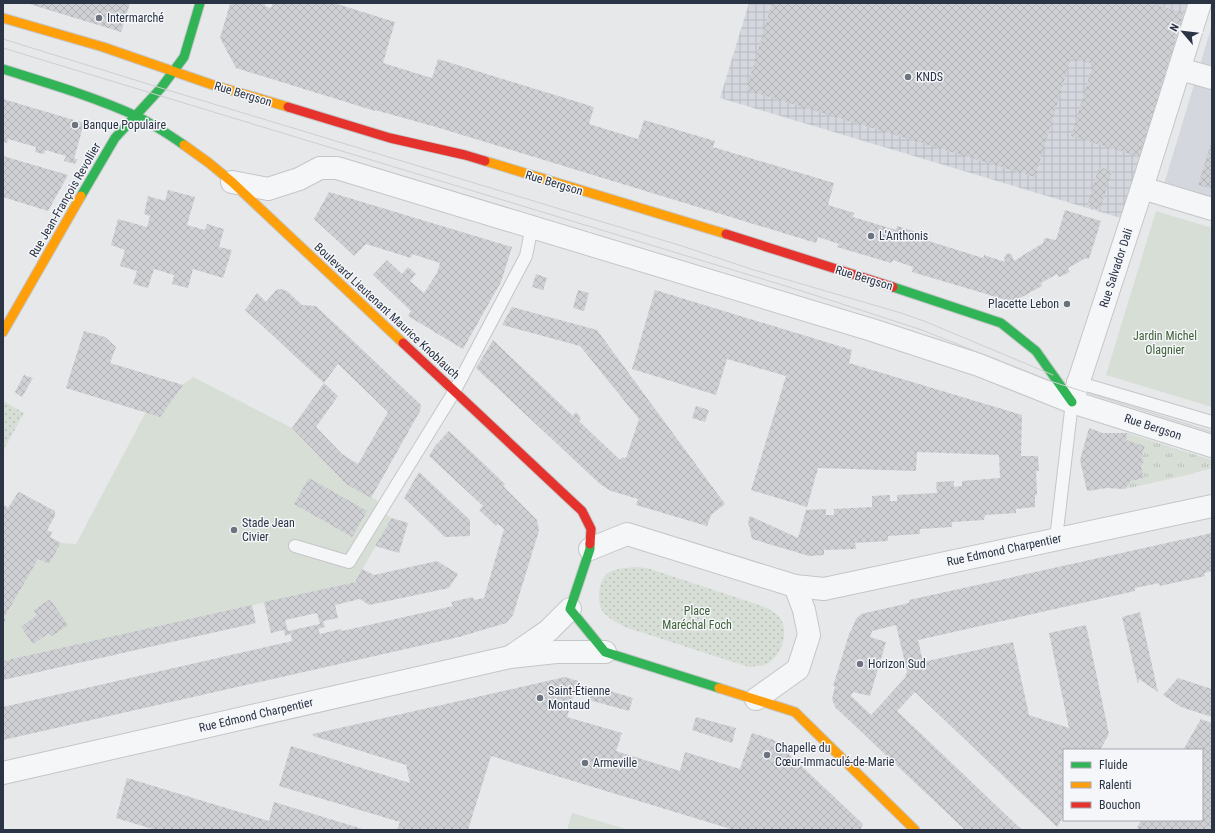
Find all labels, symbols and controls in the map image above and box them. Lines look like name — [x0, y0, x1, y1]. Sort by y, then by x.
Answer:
place label: Intermarché — [107, 11, 164, 25]
north arrow — [1163, 12, 1203, 52]
marker: Intermarché — [94, 13, 104, 23]
text: N — [1167, 21, 1182, 34]
place label: KNDS — [916, 70, 943, 84]
marker: KNDS — [903, 72, 913, 82]
street label: Rue Bergson — [213, 79, 274, 109]
place label: Banque Populaire — [83, 118, 166, 132]
marker: Banque Populaire — [70, 120, 80, 130]
street label: Rue Jean-François Revollier — [26, 140, 104, 260]
street label: Rue Bergson — [524, 168, 585, 198]
street label: Rue Salvador Dali — [1097, 227, 1135, 309]
place label: L'Anthonis — [879, 229, 928, 243]
marker: L'Anthonis — [866, 231, 876, 241]
street label: Boulevard Lieutenant Maurice Knoblauch — [312, 240, 463, 382]
street label: Rue Bergson — [834, 263, 895, 293]
place label: Placette Lebon — [988, 297, 1059, 311]
marker: Placette Lebon — [1062, 299, 1072, 309]
park label: Jardin Michel Olagnier — [1133, 329, 1197, 357]
street label: Rue Bergson — [1123, 411, 1184, 443]
place label: Stade Jean Civier — [242, 516, 295, 544]
marker: Stade Jean Civier — [229, 525, 239, 535]
street label: Rue Edmond Charpentier — [945, 531, 1063, 569]
park label: Place Maréchal Foch — [662, 604, 732, 632]
place label: Horizon Sud — [868, 657, 926, 671]
marker: Horizon Sud — [855, 659, 865, 669]
place label: Saint-Étienne Montaud — [548, 683, 611, 712]
marker: Saint-Étienne Montaud — [535, 693, 545, 703]
street label: Rue Edmond Charpentier — [197, 695, 315, 735]
place label: Chapelle du Cœur-Immaculé-de-Marie — [775, 741, 895, 769]
legend — [1063, 749, 1203, 821]
marker: Chapelle du Cœur-Immaculé-de-Marie — [762, 750, 772, 760]
place label: Armeville — [593, 756, 638, 770]
marker: Armeville — [580, 758, 590, 768]
text: Fluide — [1099, 758, 1128, 772]
text: Ralenti — [1099, 778, 1132, 792]
text: Bouchon — [1099, 798, 1141, 812]

